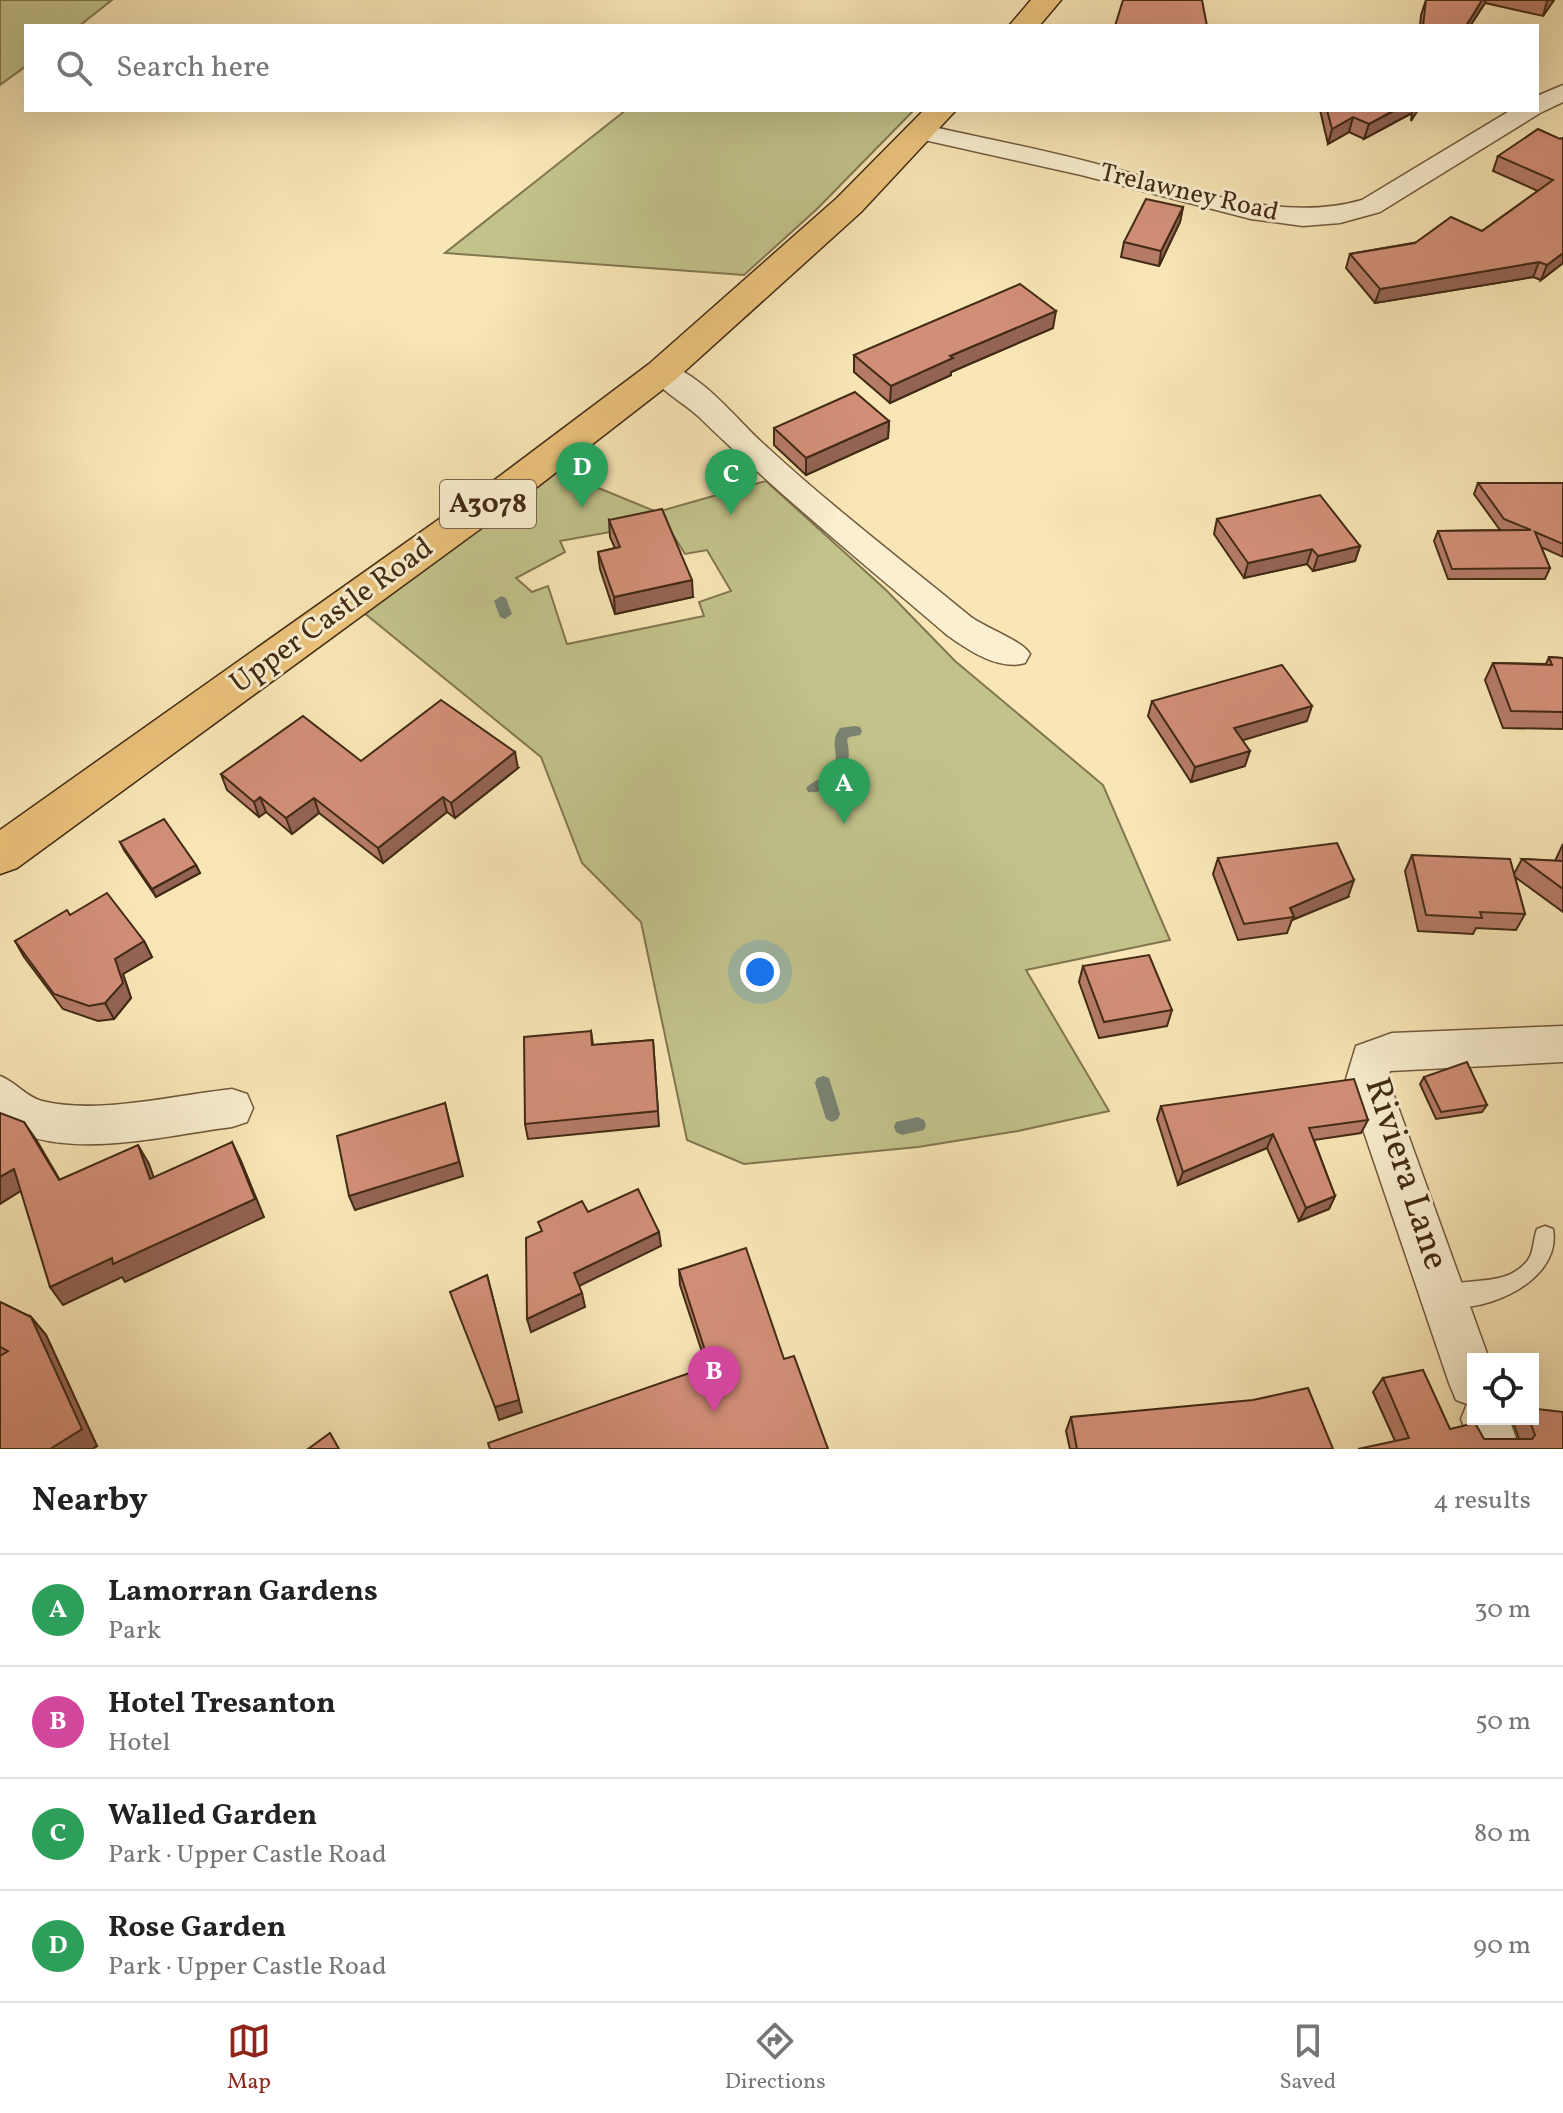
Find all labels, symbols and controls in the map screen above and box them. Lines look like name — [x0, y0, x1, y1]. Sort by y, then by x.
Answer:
search box — [24, 24, 1539, 112]
icon: search — [52, 46, 96, 90]
text: Search here — [116, 47, 270, 89]
street label: Trelawney Road — [1096, 155, 1282, 231]
pin: D — [556, 442, 608, 508]
pin: C — [705, 449, 757, 515]
road number: A3078 — [440, 480, 536, 528]
street label: Upper Castle Road — [222, 528, 442, 704]
pin: A — [818, 758, 870, 824]
your location — [740, 952, 780, 992]
street label: Riviera Lane — [1350, 1072, 1460, 1276]
pin: B — [688, 1346, 740, 1412]
map controls — [1467, 1353, 1539, 1425]
button: locate — [1467, 1353, 1539, 1425]
text: Nearby — [32, 1478, 148, 1525]
text: 4 results — [1433, 1483, 1531, 1519]
text: Lamorran Gardens — [108, 1571, 378, 1613]
text: A — [49, 1592, 67, 1628]
text: 30 m — [1474, 1592, 1531, 1628]
text: Park — [108, 1613, 161, 1649]
text: Hotel Tresanton — [108, 1683, 336, 1725]
text: B — [49, 1704, 67, 1740]
text: 50 m — [1475, 1704, 1531, 1740]
text: Hotel — [108, 1725, 170, 1761]
text: Walled Garden — [108, 1795, 317, 1837]
text: C — [50, 1816, 66, 1852]
text: 80 m — [1474, 1816, 1531, 1852]
text: Park · Upper Castle Road — [108, 1837, 387, 1873]
text: Rose Garden — [108, 1907, 286, 1949]
text: D — [48, 1928, 68, 1964]
text: 90 m — [1473, 1928, 1531, 1964]
text: Park · Upper Castle Road — [108, 1949, 387, 1985]
tab: Map — [227, 2019, 271, 2098]
tab: Directions — [725, 2019, 826, 2098]
tab: Saved — [1279, 2019, 1336, 2098]

